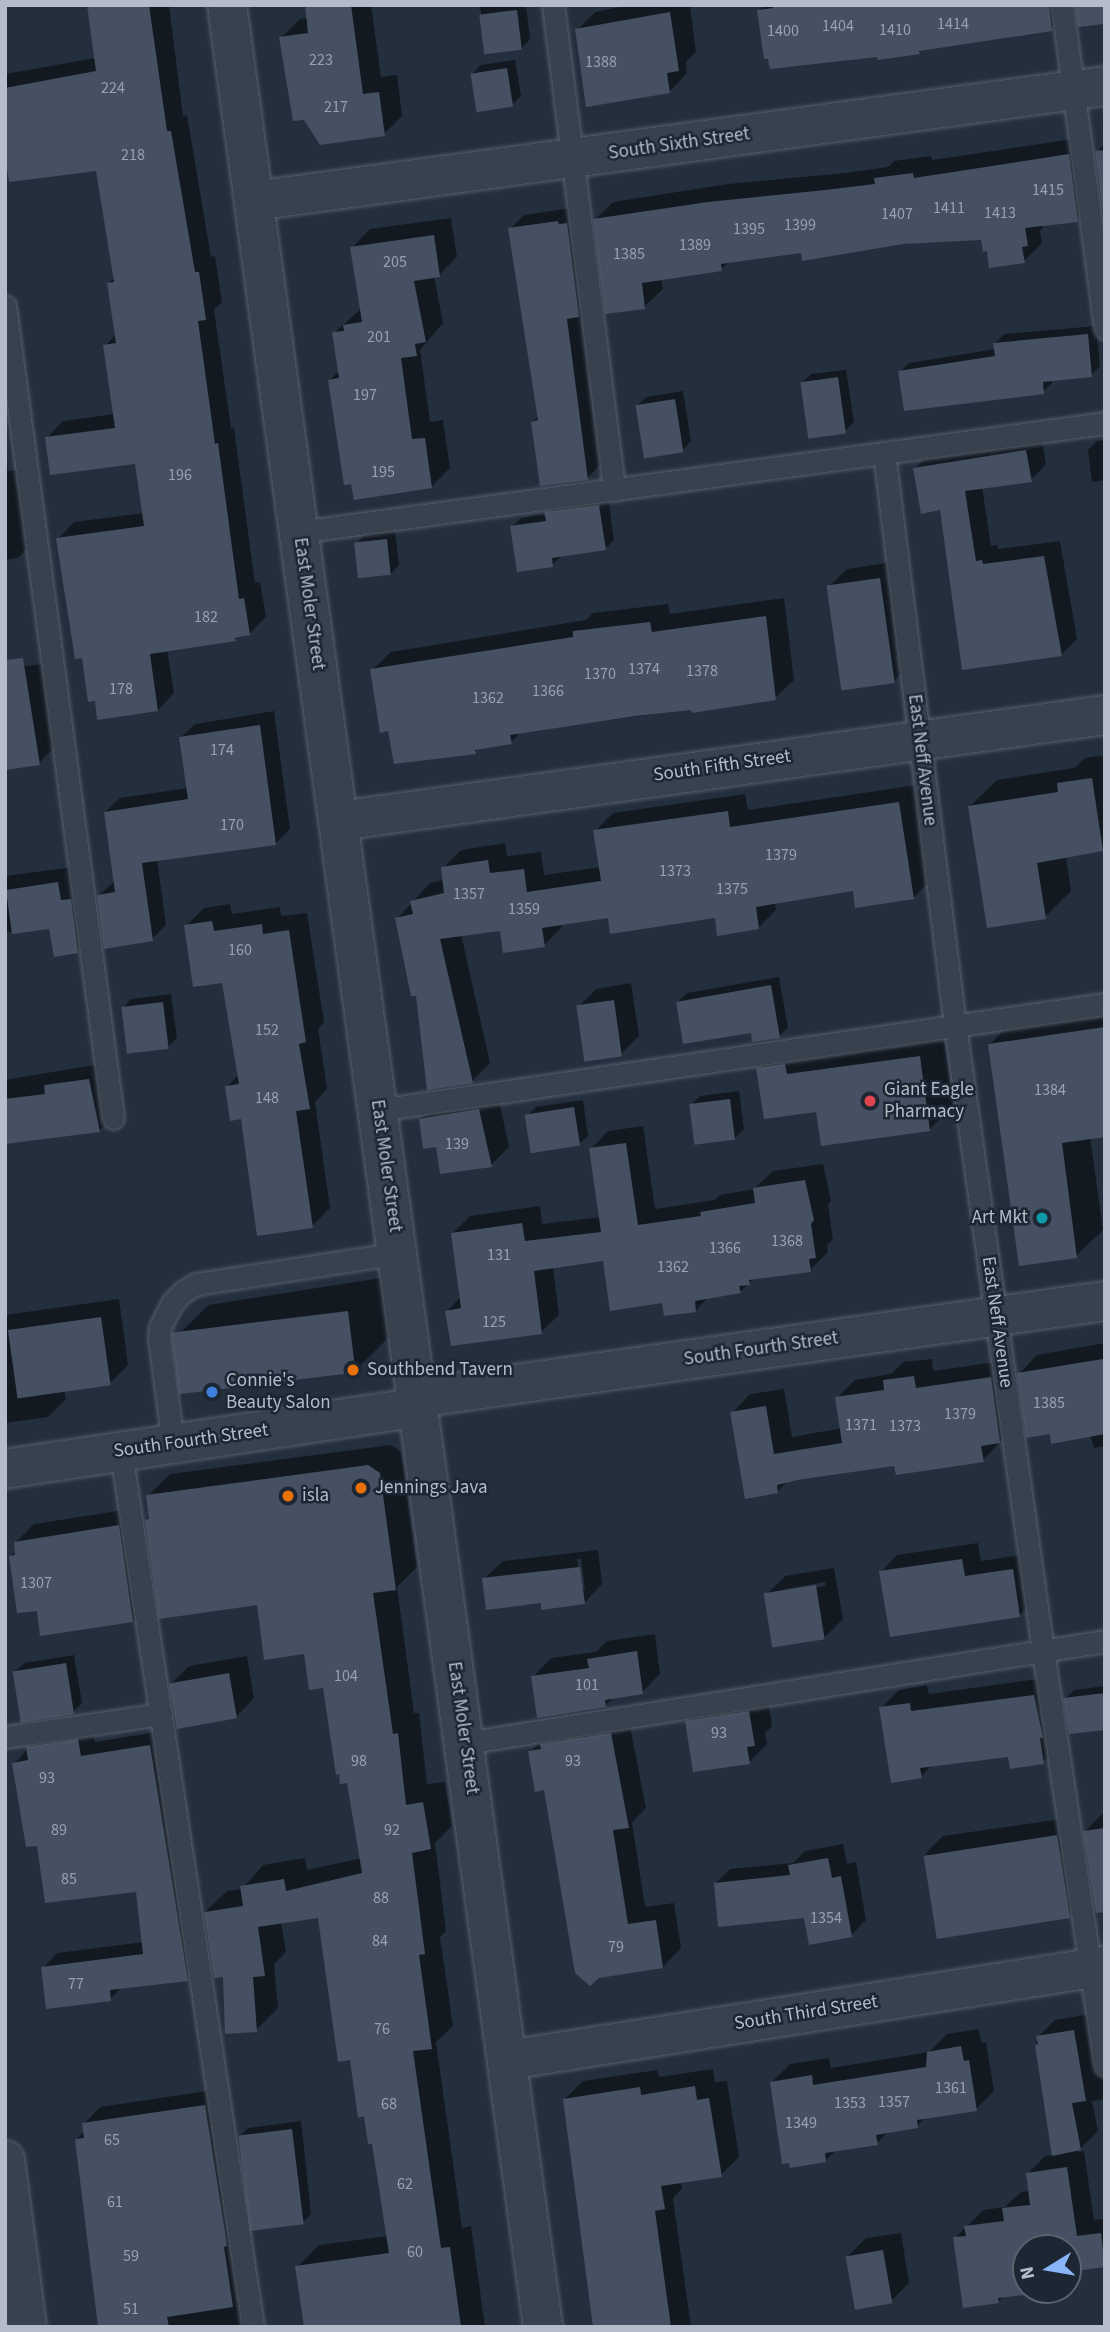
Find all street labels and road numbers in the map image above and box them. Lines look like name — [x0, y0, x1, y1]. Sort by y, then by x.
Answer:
street label: South Sixth Street — [607, 123, 751, 165]
street label: East Moler Street — [288, 536, 330, 672]
street label: East Neff Avenue — [903, 693, 941, 827]
street label: South Fifth Street — [652, 745, 792, 787]
street label: East Moler Street — [365, 1098, 407, 1234]
street label: East Neff Avenue — [976, 1255, 1018, 1389]
street label: South Fourth Street — [682, 1327, 840, 1371]
street label: South Fourth Street — [112, 1419, 270, 1463]
street label: East Moler Street — [442, 1660, 484, 1796]
street label: South Third Street — [733, 1990, 879, 2036]

